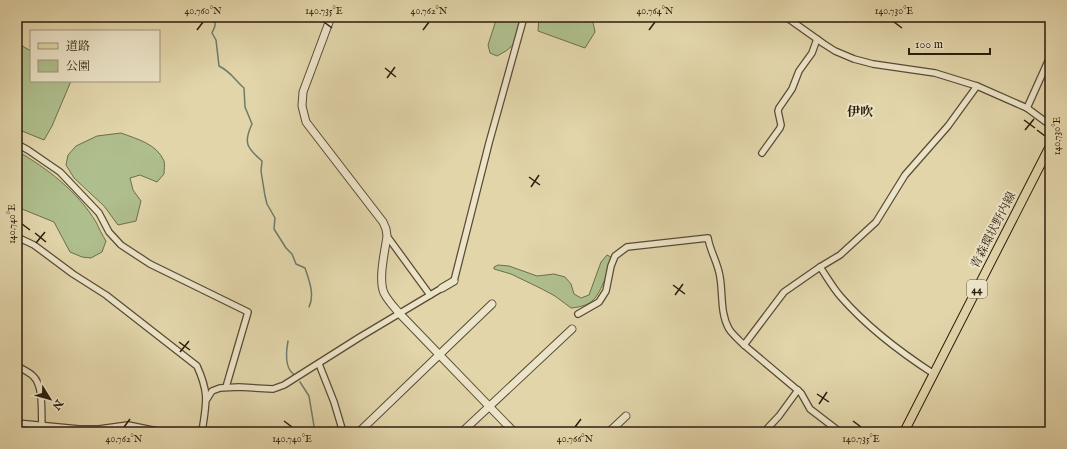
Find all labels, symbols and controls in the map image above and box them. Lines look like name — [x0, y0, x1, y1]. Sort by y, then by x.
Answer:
text: 40.760°N — [184, 5, 222, 18]
text: 140.735°E — [305, 5, 343, 18]
text: 40.762°N — [411, 5, 448, 18]
text: 40.764°N — [636, 5, 674, 18]
text: 140.730°E — [875, 5, 913, 18]
legend — [30, 30, 160, 82]
scale bar — [909, 30, 990, 56]
text: 100 m — [915, 37, 943, 52]
text: 道路 — [66, 39, 90, 54]
text: 公園 — [66, 59, 90, 74]
district label: 伊吹 — [847, 104, 874, 121]
text: 140.730°E — [1051, 117, 1064, 155]
street label: 青森環状野内線 — [968, 189, 1019, 271]
text: 140.740°E — [6, 204, 19, 244]
road number: 44 — [967, 280, 987, 298]
north arrow — [30, 379, 70, 419]
text: N — [48, 396, 66, 413]
text: 40.762°N — [106, 433, 143, 446]
text: 140.740°E — [272, 433, 312, 446]
text: 40.766°N — [557, 433, 594, 446]
text: 140.735°E — [842, 433, 880, 446]

